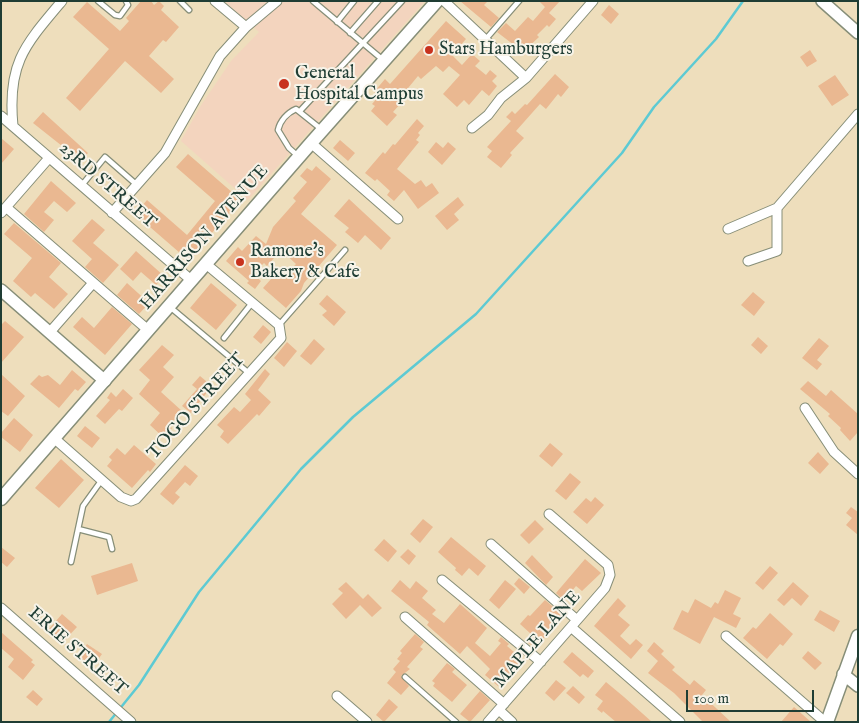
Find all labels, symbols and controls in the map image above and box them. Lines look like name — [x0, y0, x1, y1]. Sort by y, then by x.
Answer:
place label: Stars Hamburgers — [439, 39, 573, 61]
marker: Stars Hamburgers — [423, 44, 435, 56]
place label: General Hospital Campus — [295, 63, 423, 106]
marker: General Hospital Campus — [277, 77, 291, 91]
street label: 23RD STREET — [54, 138, 160, 234]
street label: HARRISON AVENUE — [136, 161, 274, 315]
place label: Ramone's Bakery & Cafe — [250, 241, 360, 284]
marker: Ramone's Bakery & Cafe — [234, 256, 246, 268]
street label: TOGO STREET — [144, 350, 250, 464]
street label: MAPLE LANE — [490, 587, 586, 693]
street label: ERIE STREET — [23, 603, 131, 701]
scale bar — [689, 680, 816, 712]
text: 100 m — [694, 689, 729, 708]

